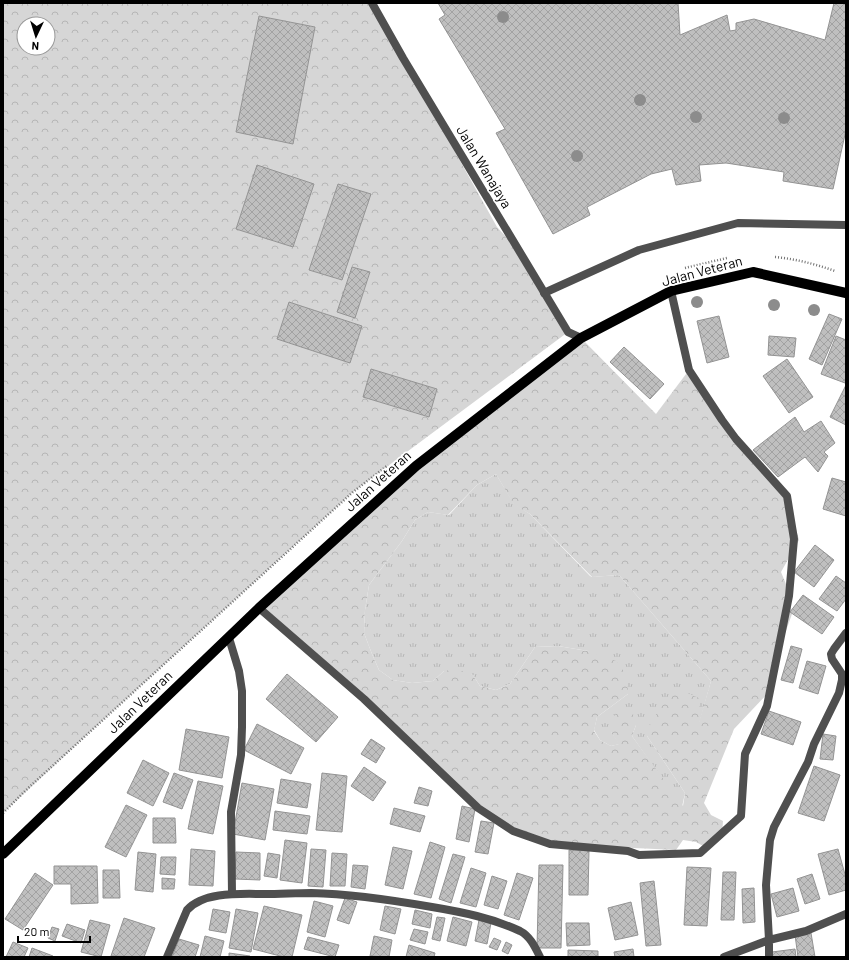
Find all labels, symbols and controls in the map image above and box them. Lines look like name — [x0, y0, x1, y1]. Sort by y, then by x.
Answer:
north arrow — [16, 16, 56, 56]
text: N — [31, 40, 39, 53]
street label: Jalan Wanajaya — [453, 122, 516, 211]
street label: Jalan Veteran — [660, 252, 744, 289]
street label: Jalan Veteran — [341, 447, 414, 515]
street label: Jalan Veteran — [104, 667, 175, 737]
scale bar — [18, 918, 90, 944]
text: 20 m — [24, 924, 50, 938]

